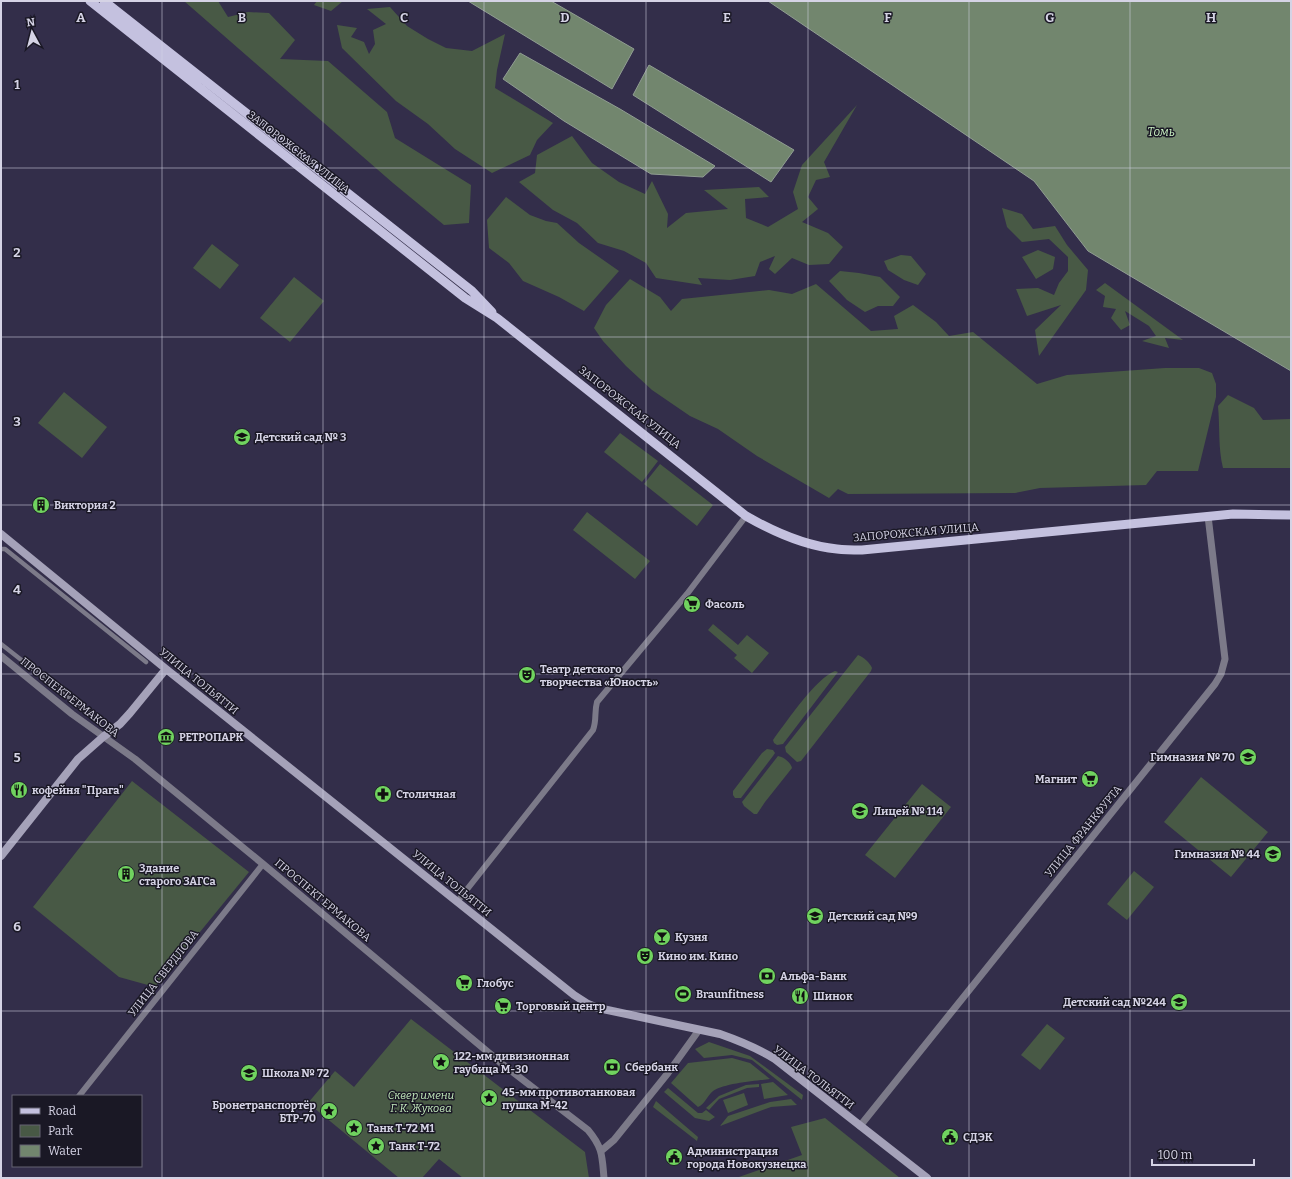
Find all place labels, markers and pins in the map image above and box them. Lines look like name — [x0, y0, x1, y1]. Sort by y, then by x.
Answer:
school or university icon: Детский сад № 3 — [232, 427, 252, 447]
place label: Детский сад № 3 — [255, 431, 346, 444]
building icon: Виктория 2 — [31, 495, 51, 515]
place label: Виктория 2 — [54, 499, 116, 512]
supermarket icon: Фасоль — [682, 594, 702, 614]
place label: Фасоль — [705, 598, 744, 611]
place label: Театр детского творчества «Юность» — [540, 663, 658, 689]
theatre icon: Театр детского творчества «Юность» — [517, 665, 537, 685]
museum icon: РЕТРОПАРК — [156, 727, 176, 747]
place label: РЕТРОПАРК — [179, 731, 243, 744]
school or university icon: Гимназия № 70 — [1238, 747, 1258, 767]
place label: Гимназия № 70 — [1150, 751, 1235, 764]
supermarket icon: Магнит — [1080, 769, 1100, 789]
place label: Магнит — [1035, 773, 1077, 786]
restaurant icon: кофейня "Прага" — [9, 780, 29, 800]
place label: кофейня "Прага" — [32, 784, 124, 797]
pharmacy icon: Столичная — [373, 784, 393, 804]
place label: Столичная — [396, 788, 456, 801]
school or university icon: Лицей № 114 — [850, 801, 870, 821]
place label: Лицей № 114 — [873, 805, 943, 818]
school or university icon: Гимназия № 44 — [1263, 844, 1283, 864]
place label: Гимназия № 44 — [1175, 848, 1260, 861]
place label: Здание старого ЗАГСа — [139, 862, 216, 888]
building icon: Здание старого ЗАГСа — [116, 864, 136, 884]
school or university icon: Детский сад №9 — [805, 906, 825, 926]
place label: Детский сад №9 — [828, 910, 918, 923]
bar icon: Кузня — [652, 927, 672, 947]
place label: Кузня — [675, 931, 708, 944]
theatre icon: Кино им. Кино — [635, 946, 655, 966]
place label: Кино им. Кино — [658, 950, 738, 963]
bank icon: Альфа-Банк — [757, 966, 777, 986]
place label: Альфа-Банк — [780, 970, 847, 983]
supermarket icon: Глобус — [454, 973, 474, 993]
place label: Глобус — [477, 977, 514, 990]
sports icon: Braunfitness — [673, 984, 693, 1004]
restaurant icon: Шинок — [790, 986, 810, 1006]
place label: Braunfitness — [696, 988, 765, 1001]
place label: Шинок — [813, 990, 853, 1003]
school or university icon: Детский сад №244 — [1169, 992, 1189, 1012]
supermarket icon: Торговый центр — [493, 996, 513, 1016]
place label: Детский сад №244 — [1063, 996, 1166, 1009]
place label: Торговый центр — [516, 1000, 606, 1013]
place label: 122-мм дивизионная гаубица М-30 — [454, 1050, 570, 1076]
place icon: 122-мм дивизионная гаубица М-30 — [431, 1052, 451, 1072]
bank icon: Сбербанк — [602, 1057, 622, 1077]
place label: Сбербанк — [625, 1061, 678, 1074]
school or university icon: Школа № 72 — [239, 1063, 259, 1083]
place label: Школа № 72 — [262, 1067, 329, 1080]
place label: 45-мм противотанковая пушка М-42 — [502, 1086, 636, 1112]
place icon: 45-мм противотанковая пушка М-42 — [479, 1088, 499, 1108]
place label: Бронетранспортёр БТР-70 — [212, 1099, 316, 1125]
place icon: Бронетранспортёр БТР-70 — [319, 1101, 339, 1121]
place icon: Танк Т-72 М1 — [344, 1118, 364, 1138]
place label: Танк Т-72 М1 — [367, 1122, 435, 1135]
public building icon: СДЭК — [940, 1127, 960, 1147]
place label: СДЭК — [963, 1131, 993, 1144]
place icon: Танк Т-72 — [366, 1136, 386, 1156]
place label: Танк Т-72 — [389, 1140, 440, 1153]
place label: Администрация города Новокузнецка — [687, 1145, 807, 1171]
public building icon: Администрация города Новокузнецка — [664, 1147, 684, 1167]

